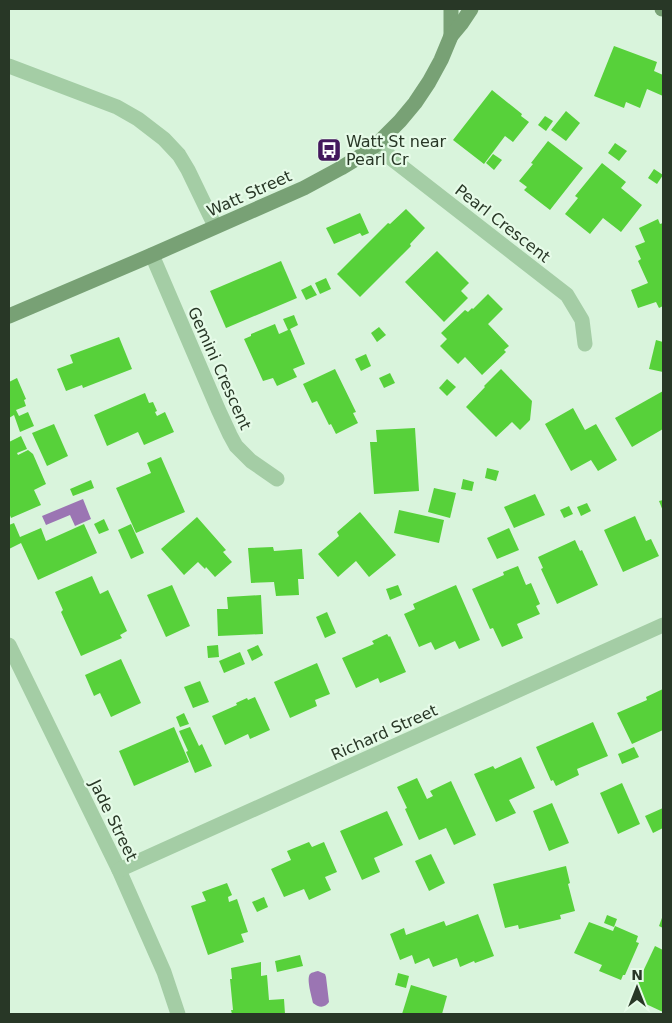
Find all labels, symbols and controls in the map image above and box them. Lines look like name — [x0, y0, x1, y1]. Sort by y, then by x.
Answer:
place label: Watt St near Pearl Cr — [346, 132, 447, 169]
bus stop icon: Watt St near Pearl Cr — [316, 137, 342, 163]
street label: Watt Street — [204, 166, 295, 221]
street label: Pearl Crescent — [451, 180, 554, 266]
street label: Gemini Crescent — [184, 304, 255, 433]
street label: Richard Street — [328, 700, 440, 764]
street label: Jade Street — [85, 776, 141, 864]
north arrow — [612, 963, 662, 1013]
text: N — [631, 967, 643, 983]

